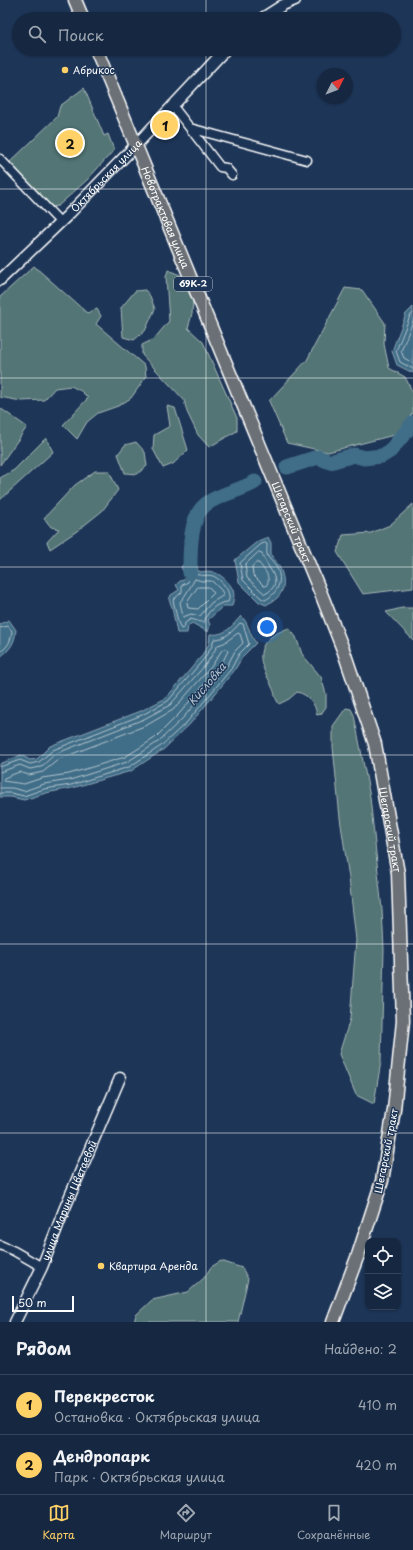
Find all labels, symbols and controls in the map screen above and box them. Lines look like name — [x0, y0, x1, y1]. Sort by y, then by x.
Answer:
search box — [12, 12, 401, 56]
icon: search — [26, 23, 48, 45]
text: Поиск — [58, 23, 104, 46]
place label: Абрикос — [73, 62, 115, 77]
marker: Абрикос — [60, 65, 70, 75]
north arrow — [317, 68, 353, 104]
pin: 1 — [152, 110, 178, 140]
pin: 2 — [57, 128, 83, 158]
street label: Октябрьская улица — [67, 135, 145, 215]
street label: Новотрактовая улица — [138, 164, 194, 271]
road number: 69К-2 — [174, 277, 212, 291]
street label: Шегарский тракт — [269, 479, 315, 565]
your location — [257, 617, 277, 637]
water label: Кисловка — [184, 658, 230, 709]
street label: Шегарский тракт — [376, 786, 406, 874]
street label: Шегарский тракт — [370, 1107, 401, 1195]
street label: улица Марины Цветаевой — [37, 1138, 100, 1263]
map controls — [365, 1238, 401, 1310]
button: locate — [365, 1238, 401, 1274]
place label: Квартира Аренда — [109, 1258, 198, 1273]
marker: Квартира Аренда — [96, 1261, 106, 1271]
button: layers — [365, 1274, 401, 1310]
scale bar — [12, 1294, 74, 1313]
text: 50 m — [18, 1294, 47, 1311]
text: Рядом — [16, 1335, 71, 1361]
text: Найдено: 2 — [324, 1339, 397, 1358]
text: Перекресток — [54, 1384, 154, 1407]
text: 1 — [26, 1395, 32, 1414]
text: 410 m — [358, 1395, 397, 1414]
text: Остановка · Октябрьская улица — [54, 1407, 260, 1426]
text: Дендропарк — [54, 1444, 150, 1467]
text: 2 — [24, 1455, 34, 1474]
text: 420 m — [355, 1455, 397, 1474]
text: Парк · Октябрьская улица — [54, 1467, 225, 1486]
tab: Карта — [43, 1502, 75, 1543]
tab: Маршрут — [160, 1502, 212, 1543]
tab: Сохранённые — [297, 1502, 370, 1543]

